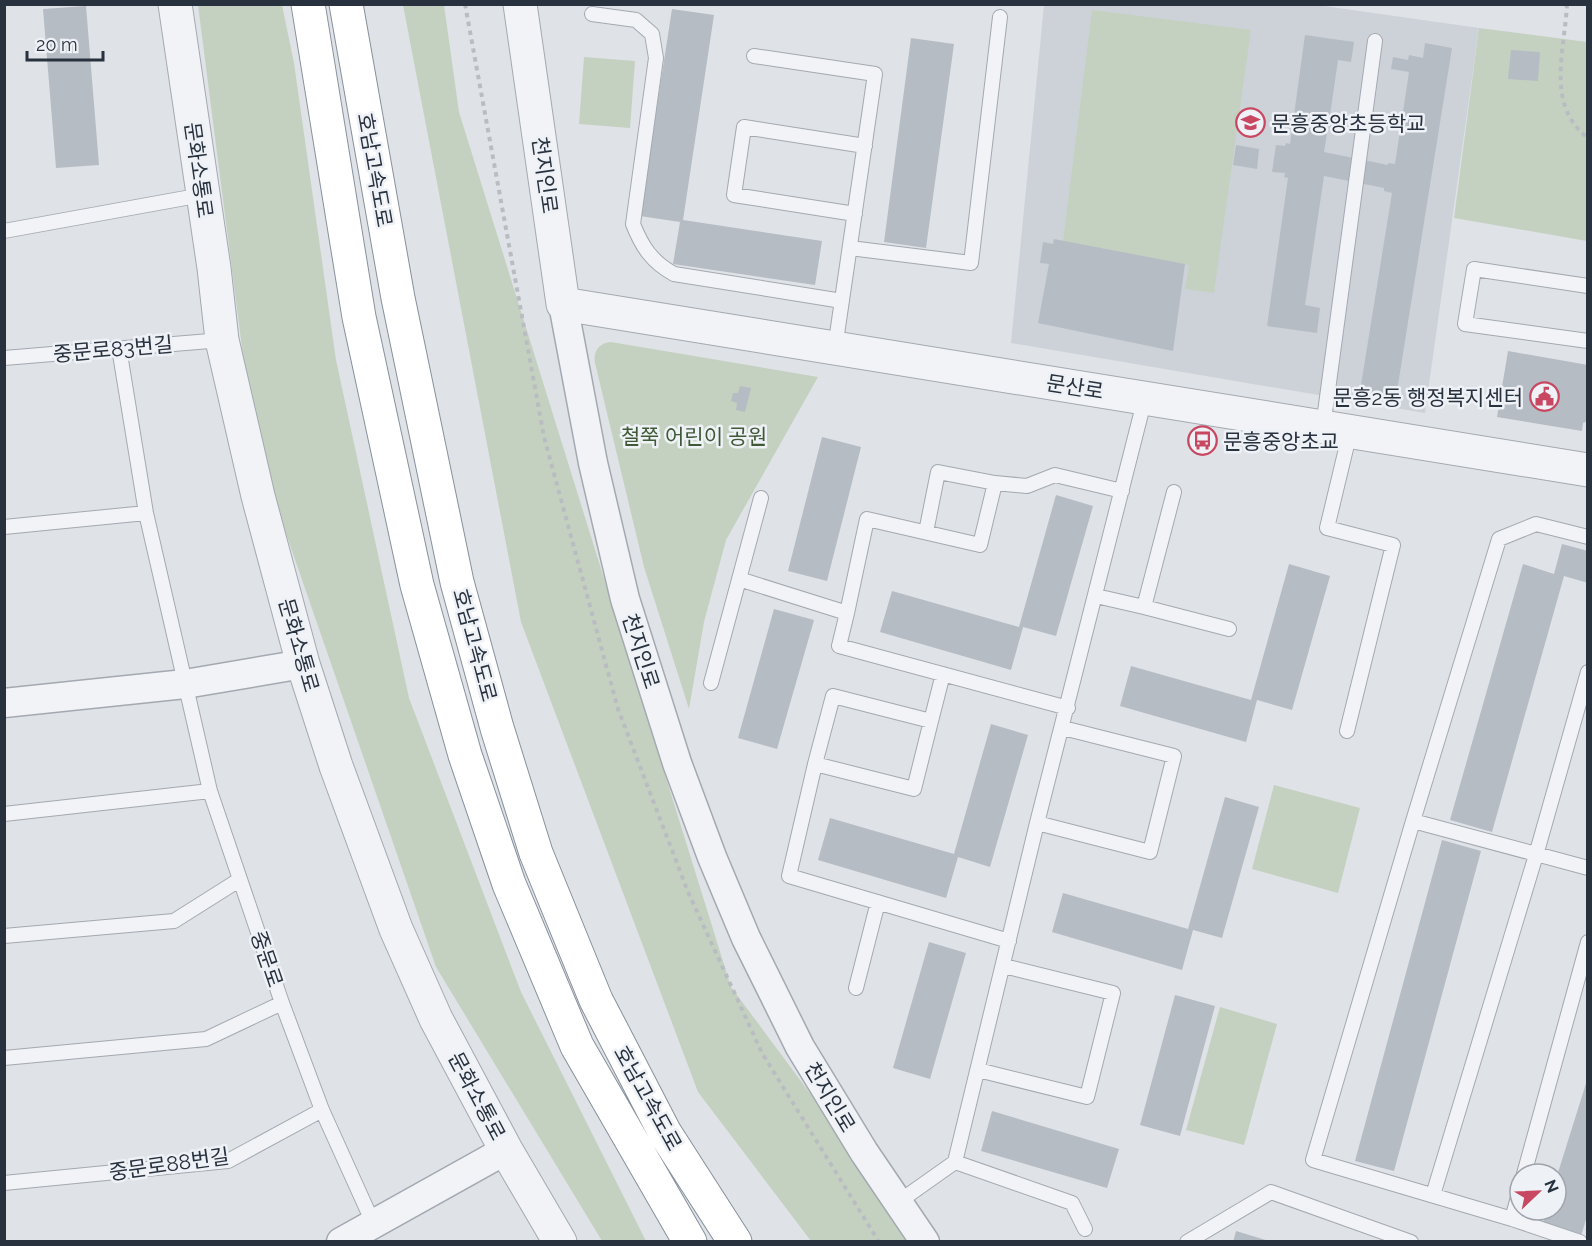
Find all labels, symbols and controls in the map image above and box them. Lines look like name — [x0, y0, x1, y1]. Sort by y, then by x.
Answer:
scale bar — [27, 24, 104, 62]
text: 20 m — [36, 34, 78, 55]
school or university icon: 문흥중앙초등학교 — [1234, 107, 1266, 139]
street label: 호남고속도로 — [353, 111, 397, 229]
place label: 문흥중앙초등학교 — [1271, 111, 1426, 136]
street label: 문화소통로 — [180, 120, 218, 220]
street label: 천지인로 — [527, 135, 563, 215]
street label: 중문로83번길 — [52, 331, 174, 367]
street label: 문산로 — [1044, 370, 1106, 404]
public building icon: 문흥2동 행정복지센터 — [1528, 381, 1560, 413]
place label: 문흥2동 행정복지센터 — [1333, 385, 1523, 410]
park label: 철쭉 어린이 공원 — [621, 424, 767, 449]
bus stop icon: 문흥중앙초교 — [1186, 425, 1218, 457]
place label: 문흥중앙초교 — [1223, 429, 1339, 454]
street label: 호남고속도로 — [448, 586, 502, 704]
street label: 문화소통로 — [274, 595, 324, 695]
street label: 천지인로 — [617, 610, 665, 692]
street label: 중문로 — [246, 928, 288, 990]
street label: 호남고속도로 — [609, 1041, 687, 1155]
street label: 문화소통로 — [443, 1047, 511, 1145]
street label: 천지인로 — [799, 1057, 861, 1137]
street label: 중문로88번길 — [107, 1143, 231, 1185]
north arrow — [1508, 1162, 1568, 1222]
text: N — [1540, 1177, 1562, 1196]

